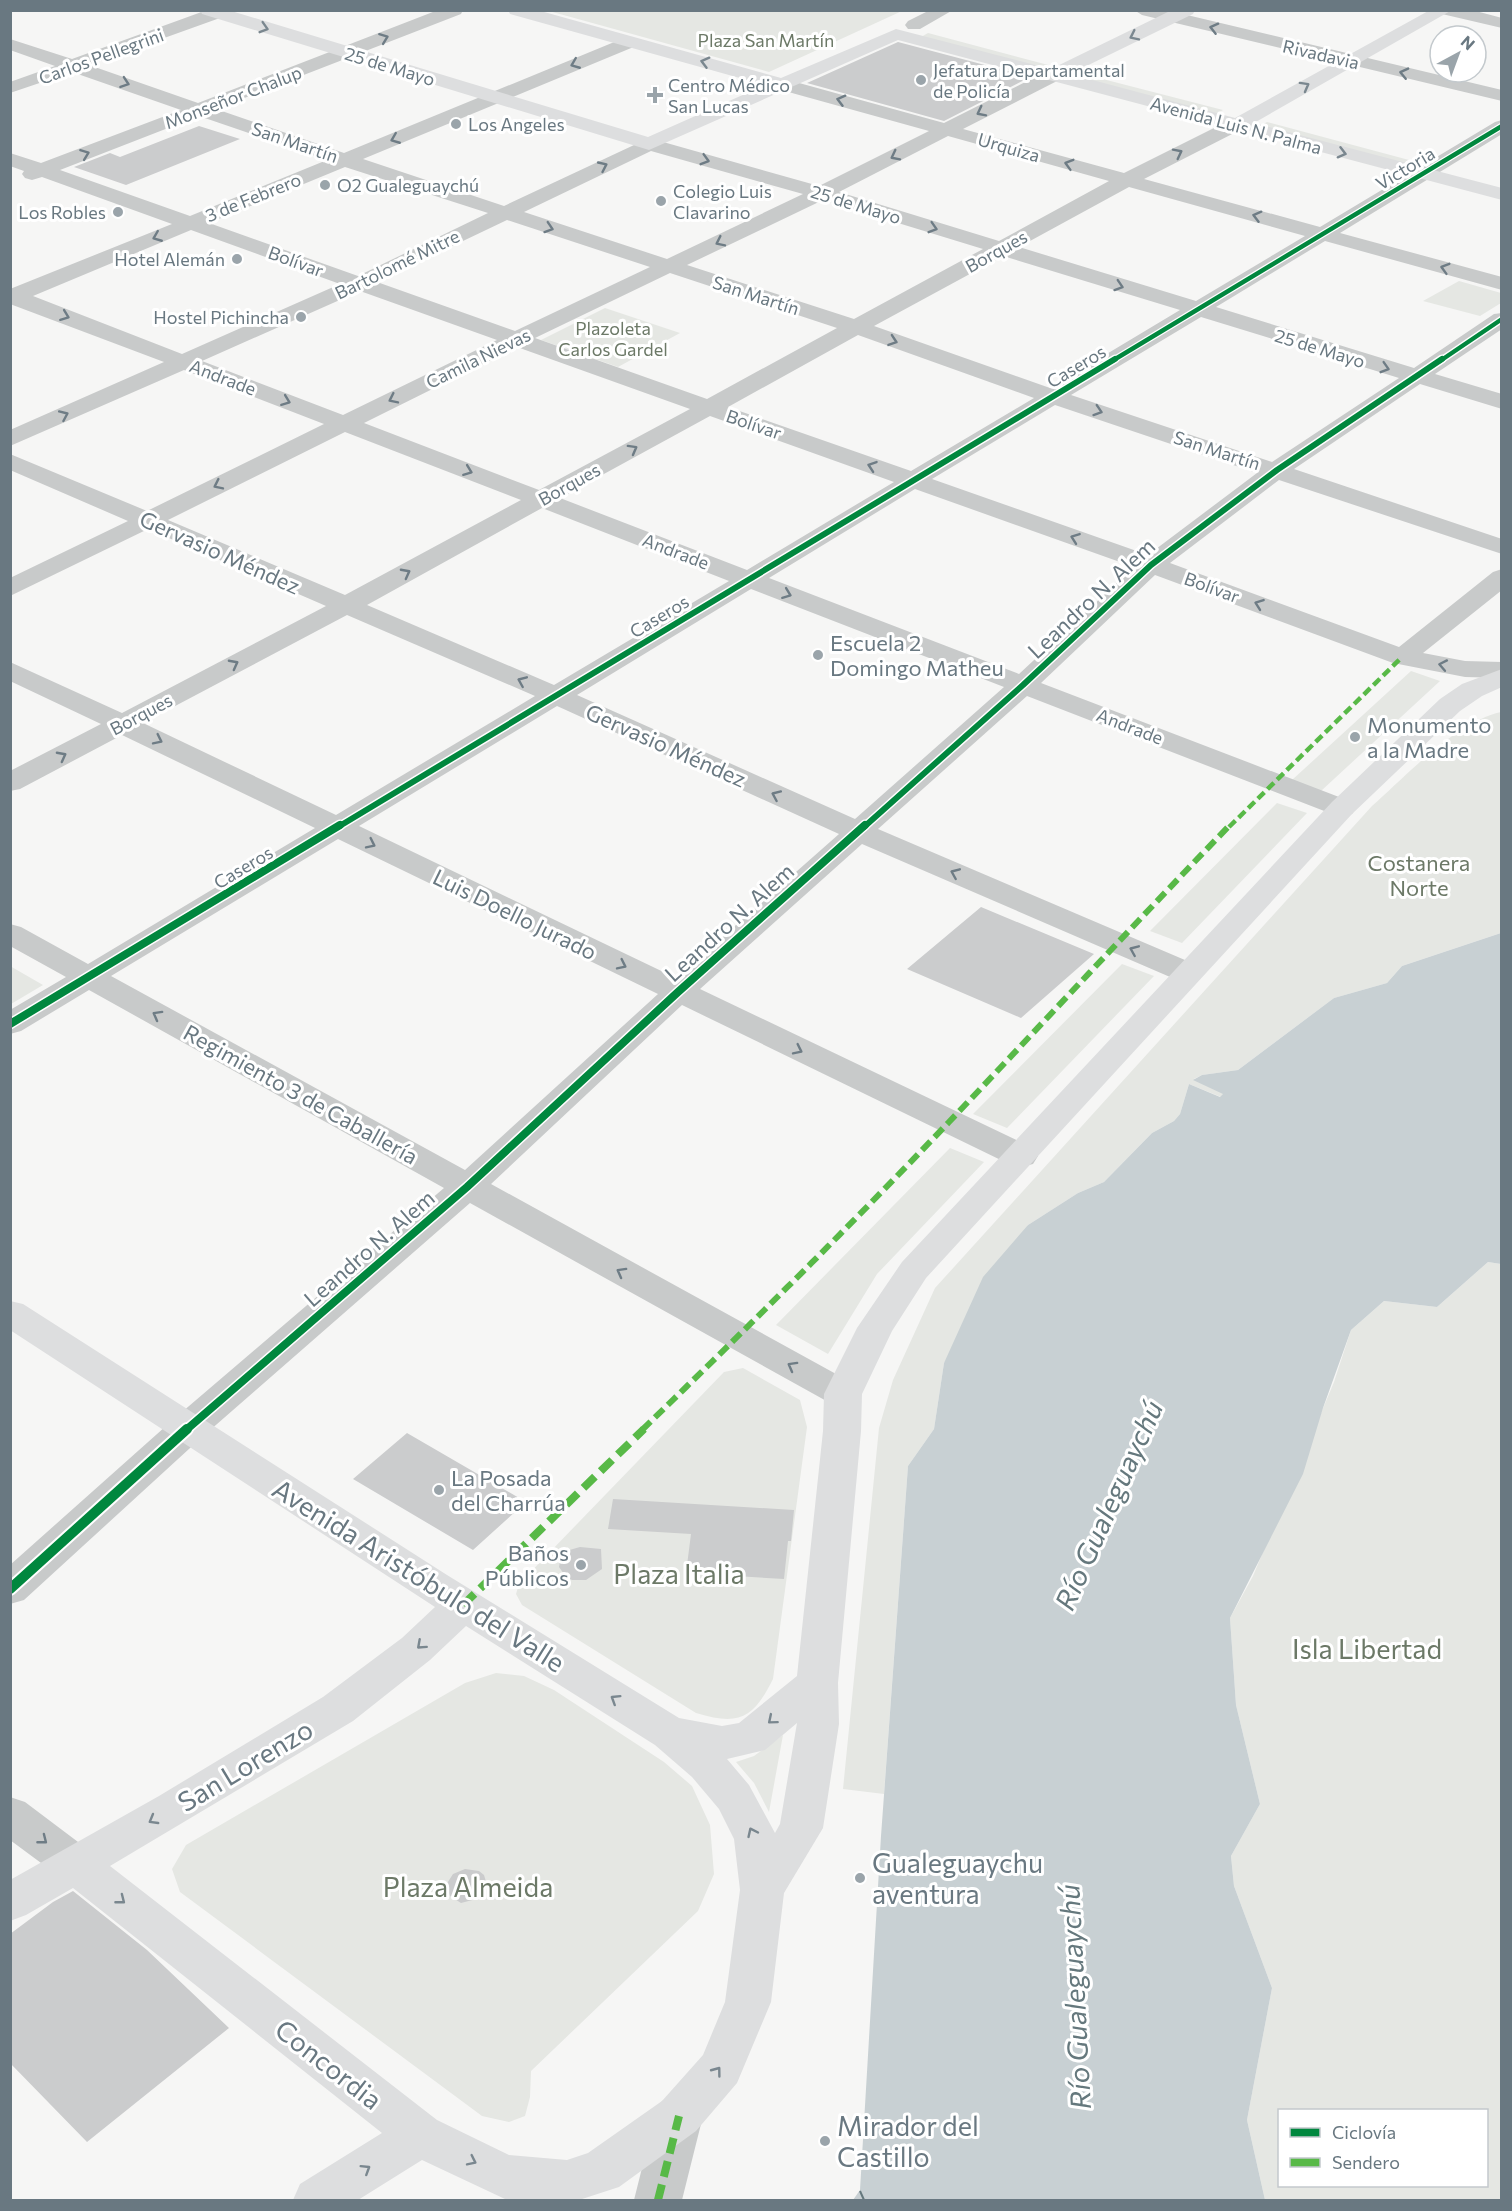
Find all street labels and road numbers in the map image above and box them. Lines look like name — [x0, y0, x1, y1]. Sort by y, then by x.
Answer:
street label: Carlos Pellegrini — [36, 23, 166, 89]
street label: Rivadavia — [1281, 35, 1361, 73]
street label: 25 de Mayo — [342, 42, 438, 90]
street label: Monseñor Chalup — [161, 61, 305, 133]
street label: Avenida Luis N. Palma — [1148, 92, 1324, 158]
street label: San Martín — [249, 117, 341, 167]
street label: Urquiza — [975, 128, 1043, 166]
street label: Victoria — [1371, 142, 1439, 194]
street label: 3 de Febrero — [202, 168, 304, 226]
street label: 25 de Mayo — [808, 180, 904, 228]
street label: Bartolomé Mitre — [331, 224, 463, 304]
street label: Borques — [961, 225, 1031, 277]
street label: Bolívar — [265, 241, 327, 281]
street label: San Martín — [710, 271, 802, 319]
street label: Camila Nievas — [422, 323, 534, 393]
street label: 25 de Mayo — [1272, 324, 1368, 372]
street label: Caseros — [1042, 340, 1110, 392]
street label: Andrade — [187, 354, 259, 400]
street label: Bolívar — [723, 404, 785, 444]
street label: San Martín — [1171, 426, 1263, 474]
street label: Borques — [534, 458, 604, 510]
street label: Gervasio Méndez — [136, 505, 304, 599]
street label: Andrade — [640, 528, 712, 574]
street label: Leandro N. Alem — [1022, 532, 1160, 664]
street label: Bolívar — [1181, 567, 1243, 607]
street label: Caseros — [625, 590, 693, 642]
street label: Borques — [106, 688, 176, 740]
street label: Gervasio Méndez — [582, 698, 750, 792]
street label: Andrade — [1094, 703, 1166, 749]
street label: Caseros — [209, 841, 277, 893]
street label: Leandro N. Alem — [659, 857, 799, 987]
street label: Luis Doello Jurado — [429, 863, 601, 965]
street label: Regimiento 3 de Caballería — [179, 1018, 423, 1170]
street label: Leandro N. Alem — [298, 1184, 440, 1312]
street label: Avenida Aristóbulo del Valle — [267, 1471, 571, 1679]
street label: San Lorenzo — [171, 1712, 319, 1818]
street label: Concordia — [269, 2012, 389, 2116]

